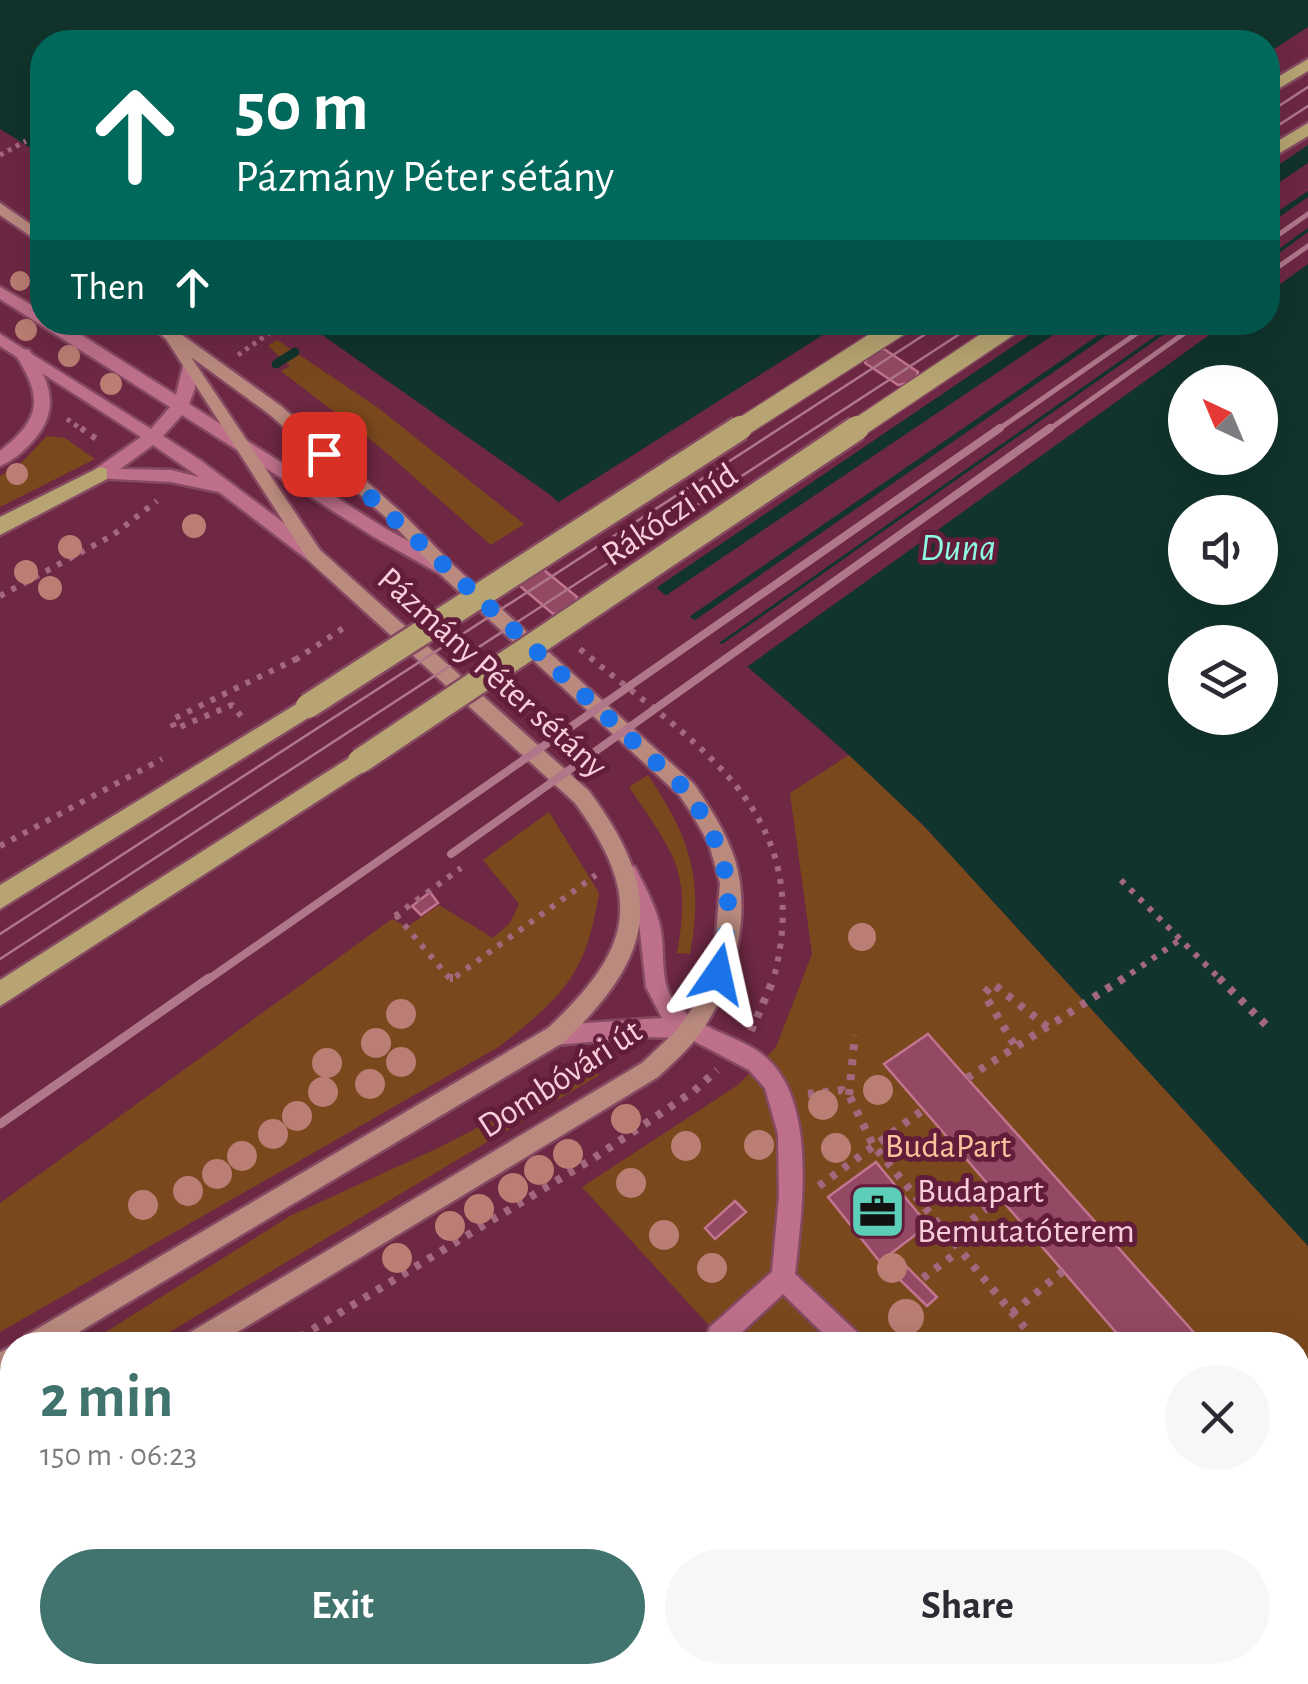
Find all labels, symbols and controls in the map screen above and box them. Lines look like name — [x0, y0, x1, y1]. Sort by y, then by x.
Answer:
icon: ahead — [70, 70, 200, 200]
text: 50 m — [235, 73, 369, 143]
text: Pázmány Péter sétány — [235, 155, 614, 200]
icon: ahead — [165, 260, 220, 315]
text: Then — [70, 269, 145, 307]
north arrow — [1168, 365, 1278, 475]
map controls — [1168, 365, 1278, 735]
pin — [282, 412, 367, 497]
icon: arrive — [297, 427, 352, 482]
street label: Rákóczi híd — [596, 457, 744, 573]
button: sound — [1168, 495, 1278, 605]
water label: Duna — [920, 530, 996, 568]
street label: Pázmány Péter sétány — [371, 561, 613, 785]
button: layers — [1168, 625, 1278, 735]
position arrow — [666, 922, 770, 1026]
street label: Dombóvári út — [472, 1013, 648, 1145]
park label: BudaPart — [885, 1129, 1011, 1164]
place label: Budapart Bemutatóterem — [917, 1174, 1135, 1249]
office icon: Budapart Bemutatóterem — [848, 1181, 908, 1241]
button: close — [1165, 1365, 1270, 1470]
text: 2 min — [40, 1368, 173, 1428]
text: 150 m · 06:23 — [40, 1439, 197, 1471]
button: Exit — [40, 1549, 645, 1664]
button: Share — [665, 1549, 1270, 1664]

